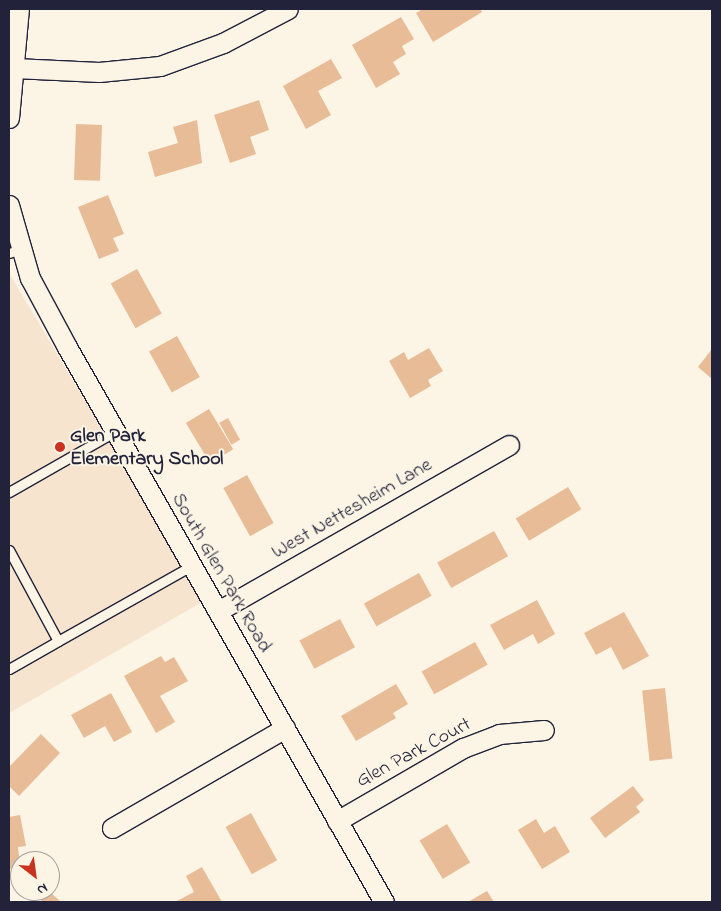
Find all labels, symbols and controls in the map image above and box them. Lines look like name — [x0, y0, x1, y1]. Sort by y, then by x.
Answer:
place label: Glen Park Elementary School — [70, 424, 223, 471]
marker: Glen Park Elementary School — [54, 441, 66, 453]
street label: West Nettesheim Lane — [268, 453, 436, 565]
street label: South Glen Park Road — [166, 489, 276, 657]
street label: Glen Park Court — [353, 713, 475, 793]
north arrow — [10, 851, 60, 901]
text: N — [33, 877, 52, 900]

